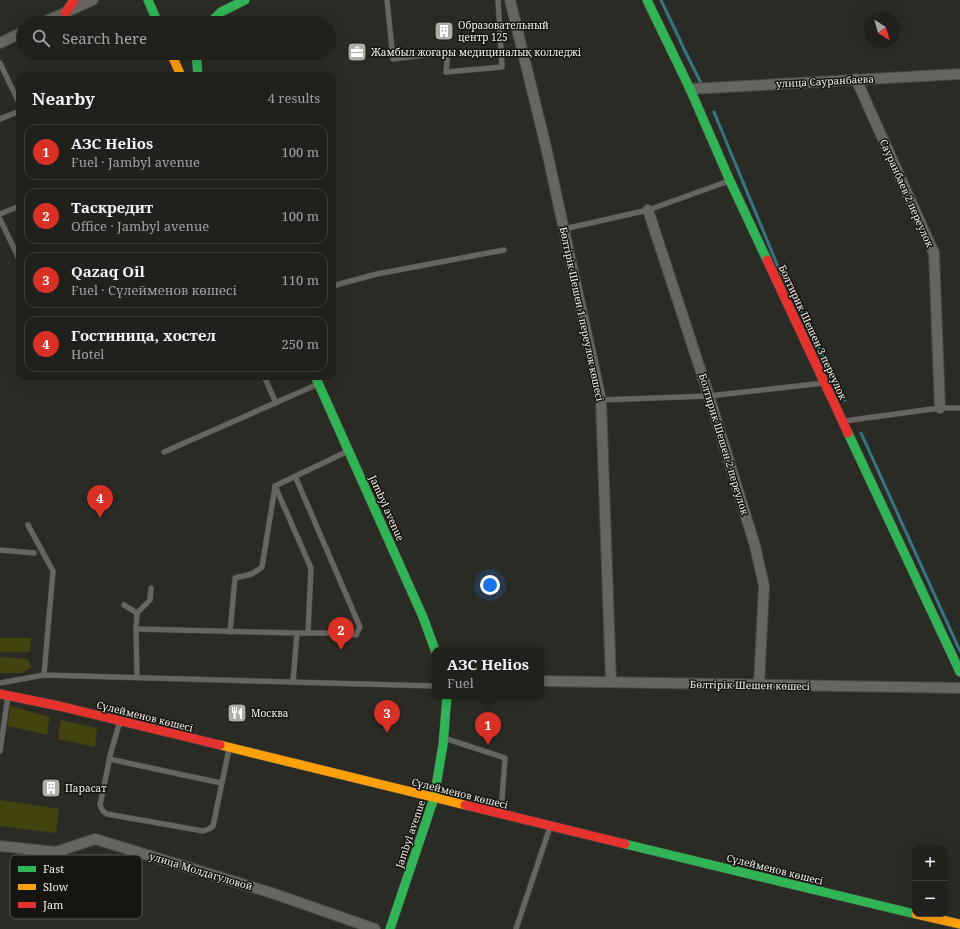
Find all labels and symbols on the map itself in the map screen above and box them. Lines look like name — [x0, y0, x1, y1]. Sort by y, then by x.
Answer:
north arrow — [864, 12, 900, 48]
place label: Образовательный центр 125 — [458, 18, 549, 44]
building icon: Образовательный центр 125 — [433, 20, 455, 42]
office icon: Жамбыл жоғары медициналық колледжі — [346, 41, 368, 63]
place label: Жамбыл жоғары медициналық колледжі — [370, 45, 582, 59]
street label: улица Сауранбаева — [776, 71, 875, 91]
street label: Сауранбаев 2 переулок — [877, 137, 937, 249]
street label: Бөлтірік Шешен 1 переулок көшесі — [557, 225, 607, 403]
street label: Болтирик Шешен 3 переулок — [776, 262, 851, 402]
street label: Болтирик Шешен 2 переулок — [696, 371, 752, 517]
street label: Jambyl avenue — [366, 472, 408, 543]
pin: 4 — [87, 485, 113, 518]
your location — [480, 575, 500, 595]
pin: 2 — [328, 617, 354, 650]
street label: Бөлтірік Шешен көшесі — [690, 677, 811, 693]
street label: Сүлейменов көшесі — [95, 697, 195, 735]
pin: 3 — [374, 700, 400, 733]
restaurant icon: Москва — [226, 702, 248, 724]
place label: Москва — [251, 706, 289, 720]
pin: 1 — [475, 712, 501, 745]
street label: Сүлейменов көшесі — [410, 774, 510, 812]
building icon: Парасат — [40, 777, 62, 799]
place label: Парасат — [65, 781, 107, 795]
street label: Jambyl avenue — [392, 798, 428, 871]
street label: улица Молдагуловой — [148, 849, 255, 893]
street label: Сүлейменов көшесі — [725, 850, 825, 888]
legend — [10, 855, 142, 919]
text: Fast — [43, 861, 64, 876]
text: Slow — [43, 879, 69, 894]
text: Jam — [42, 897, 64, 912]

